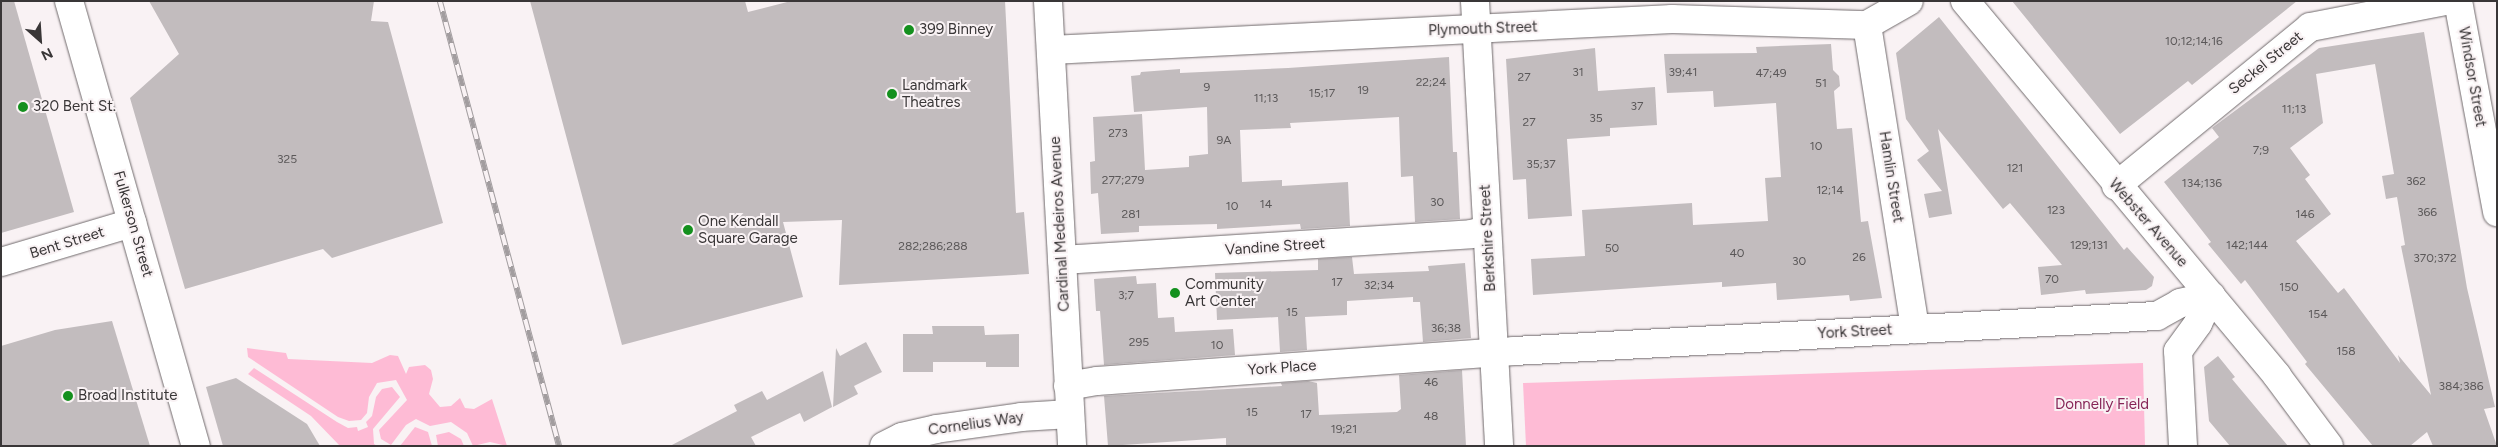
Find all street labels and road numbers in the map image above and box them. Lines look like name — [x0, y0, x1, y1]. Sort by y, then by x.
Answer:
street label: Plymouth Street — [1428, 18, 1538, 40]
street label: Windsor Street — [2454, 25, 2490, 129]
street label: Seckel Street — [2225, 28, 2307, 98]
street label: Hamlin Street — [1875, 130, 1907, 224]
street label: Cardinal Medeiros Avenue — [1046, 136, 1074, 312]
street label: Fulkerson Street — [109, 169, 157, 279]
street label: Webster Avenue — [2105, 175, 2191, 271]
street label: Berkshire Street — [1476, 184, 1500, 292]
street label: Bent Street — [28, 223, 106, 263]
street label: Vandine Street — [1224, 235, 1326, 259]
street label: York Street — [1817, 321, 1893, 343]
street label: York Place — [1247, 357, 1317, 379]
street label: Cornelius Way — [927, 408, 1025, 440]

